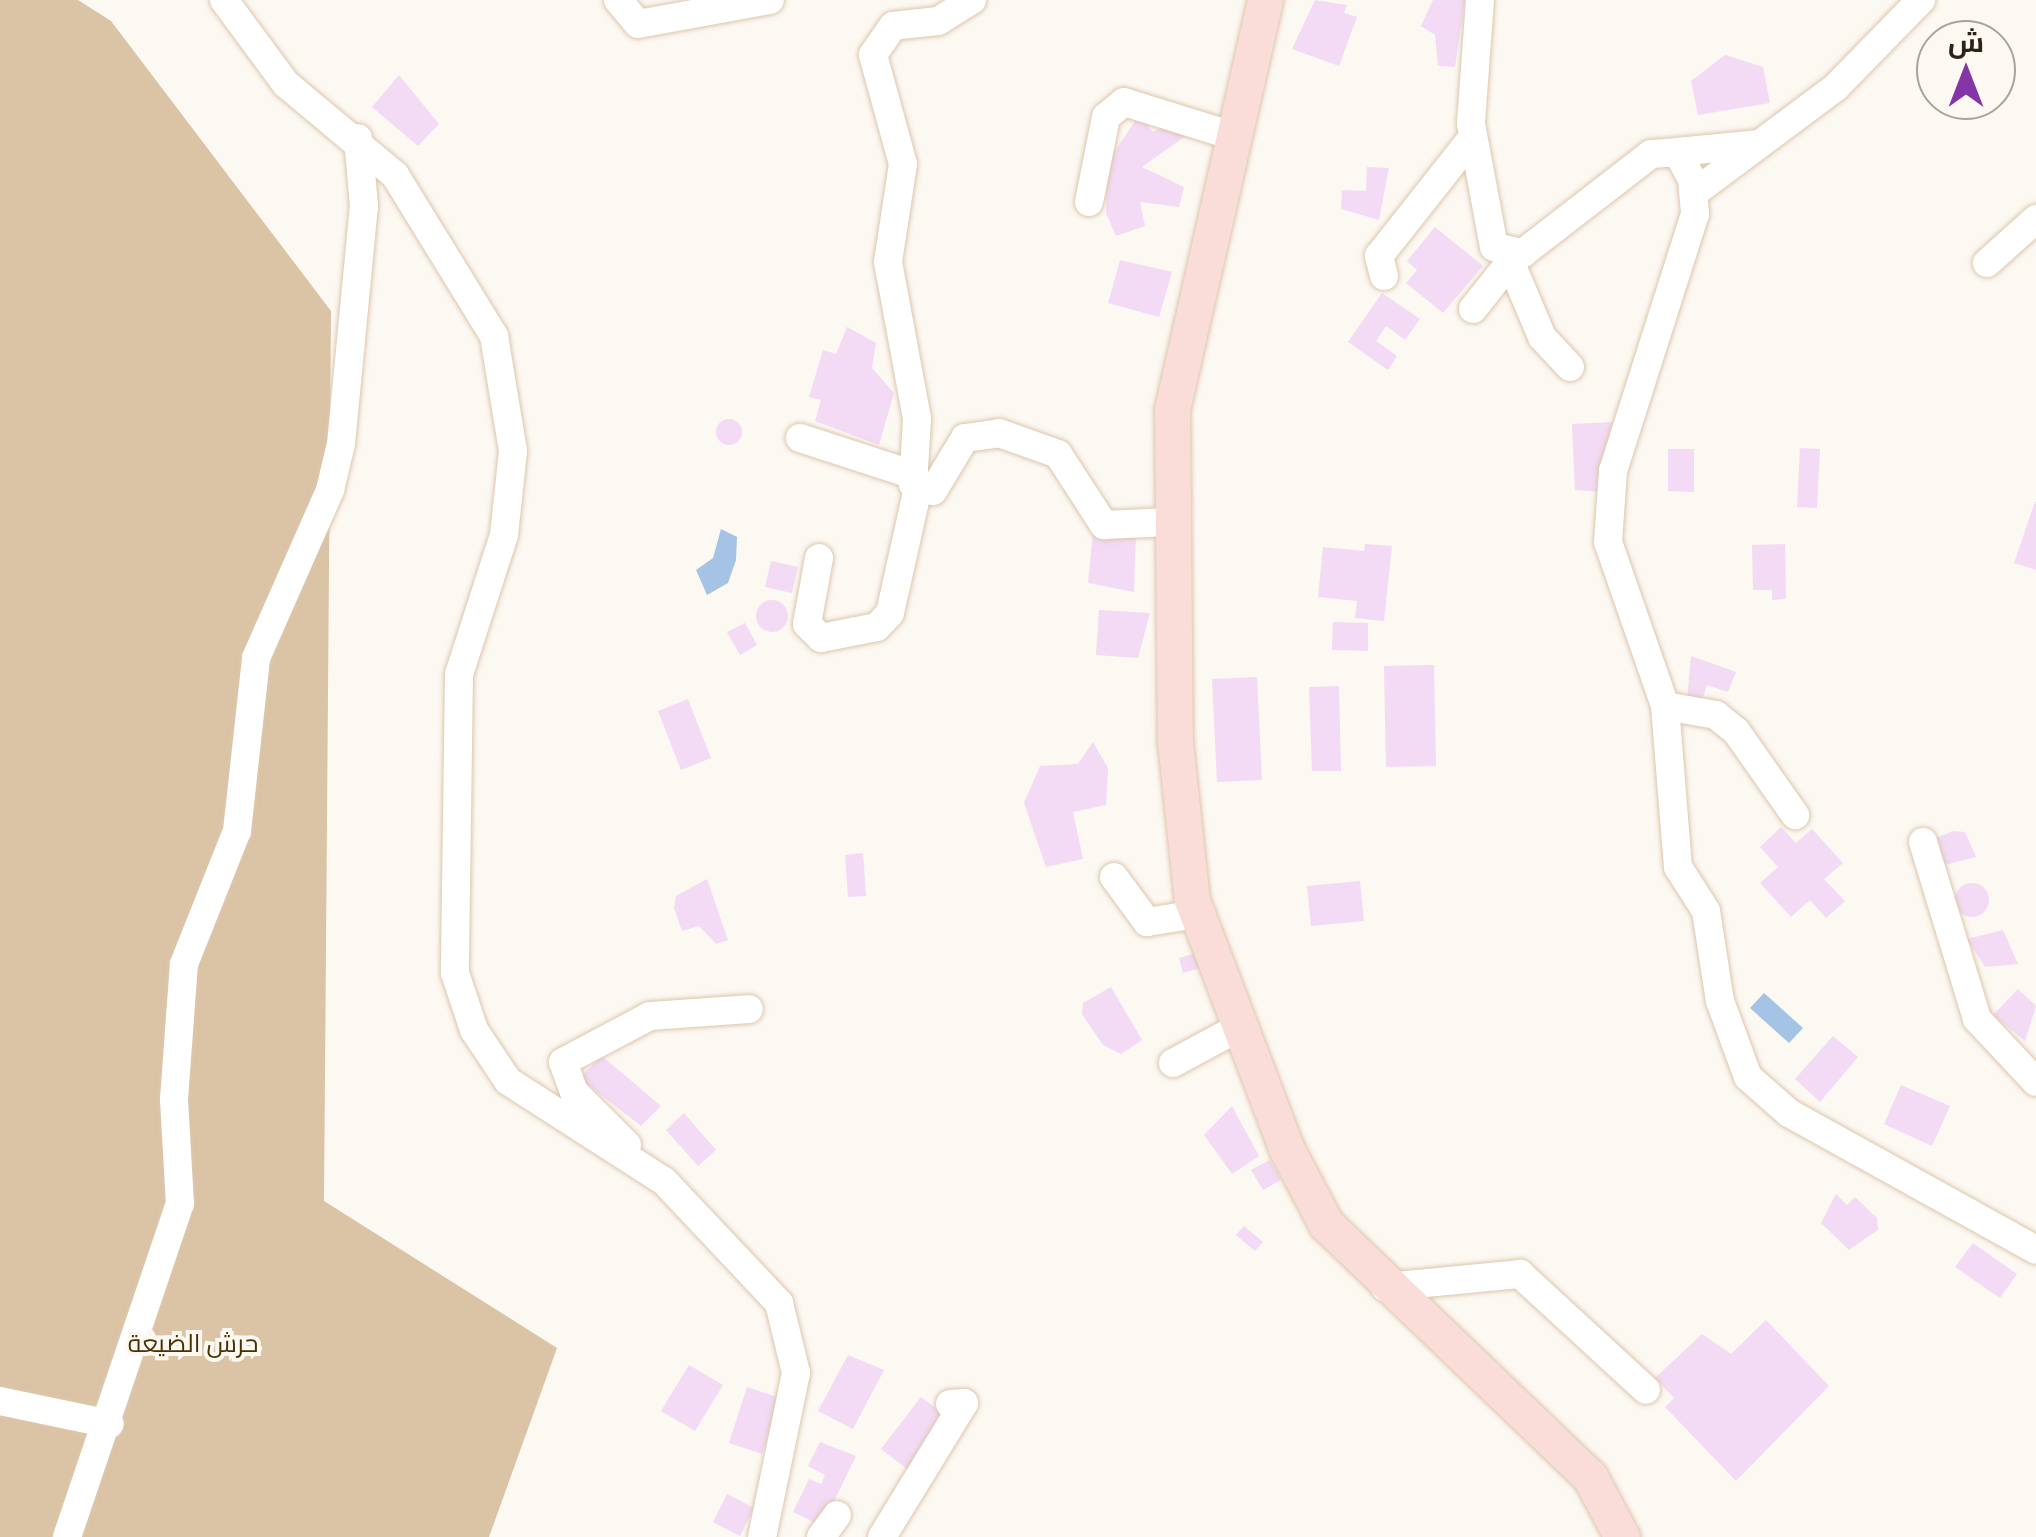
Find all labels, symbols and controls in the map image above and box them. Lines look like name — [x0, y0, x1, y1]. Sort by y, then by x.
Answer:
north arrow — [1916, 20, 2016, 120]
text: ش — [1948, 25, 1984, 58]
park label: حرش الضيعة — [128, 1328, 258, 1358]

